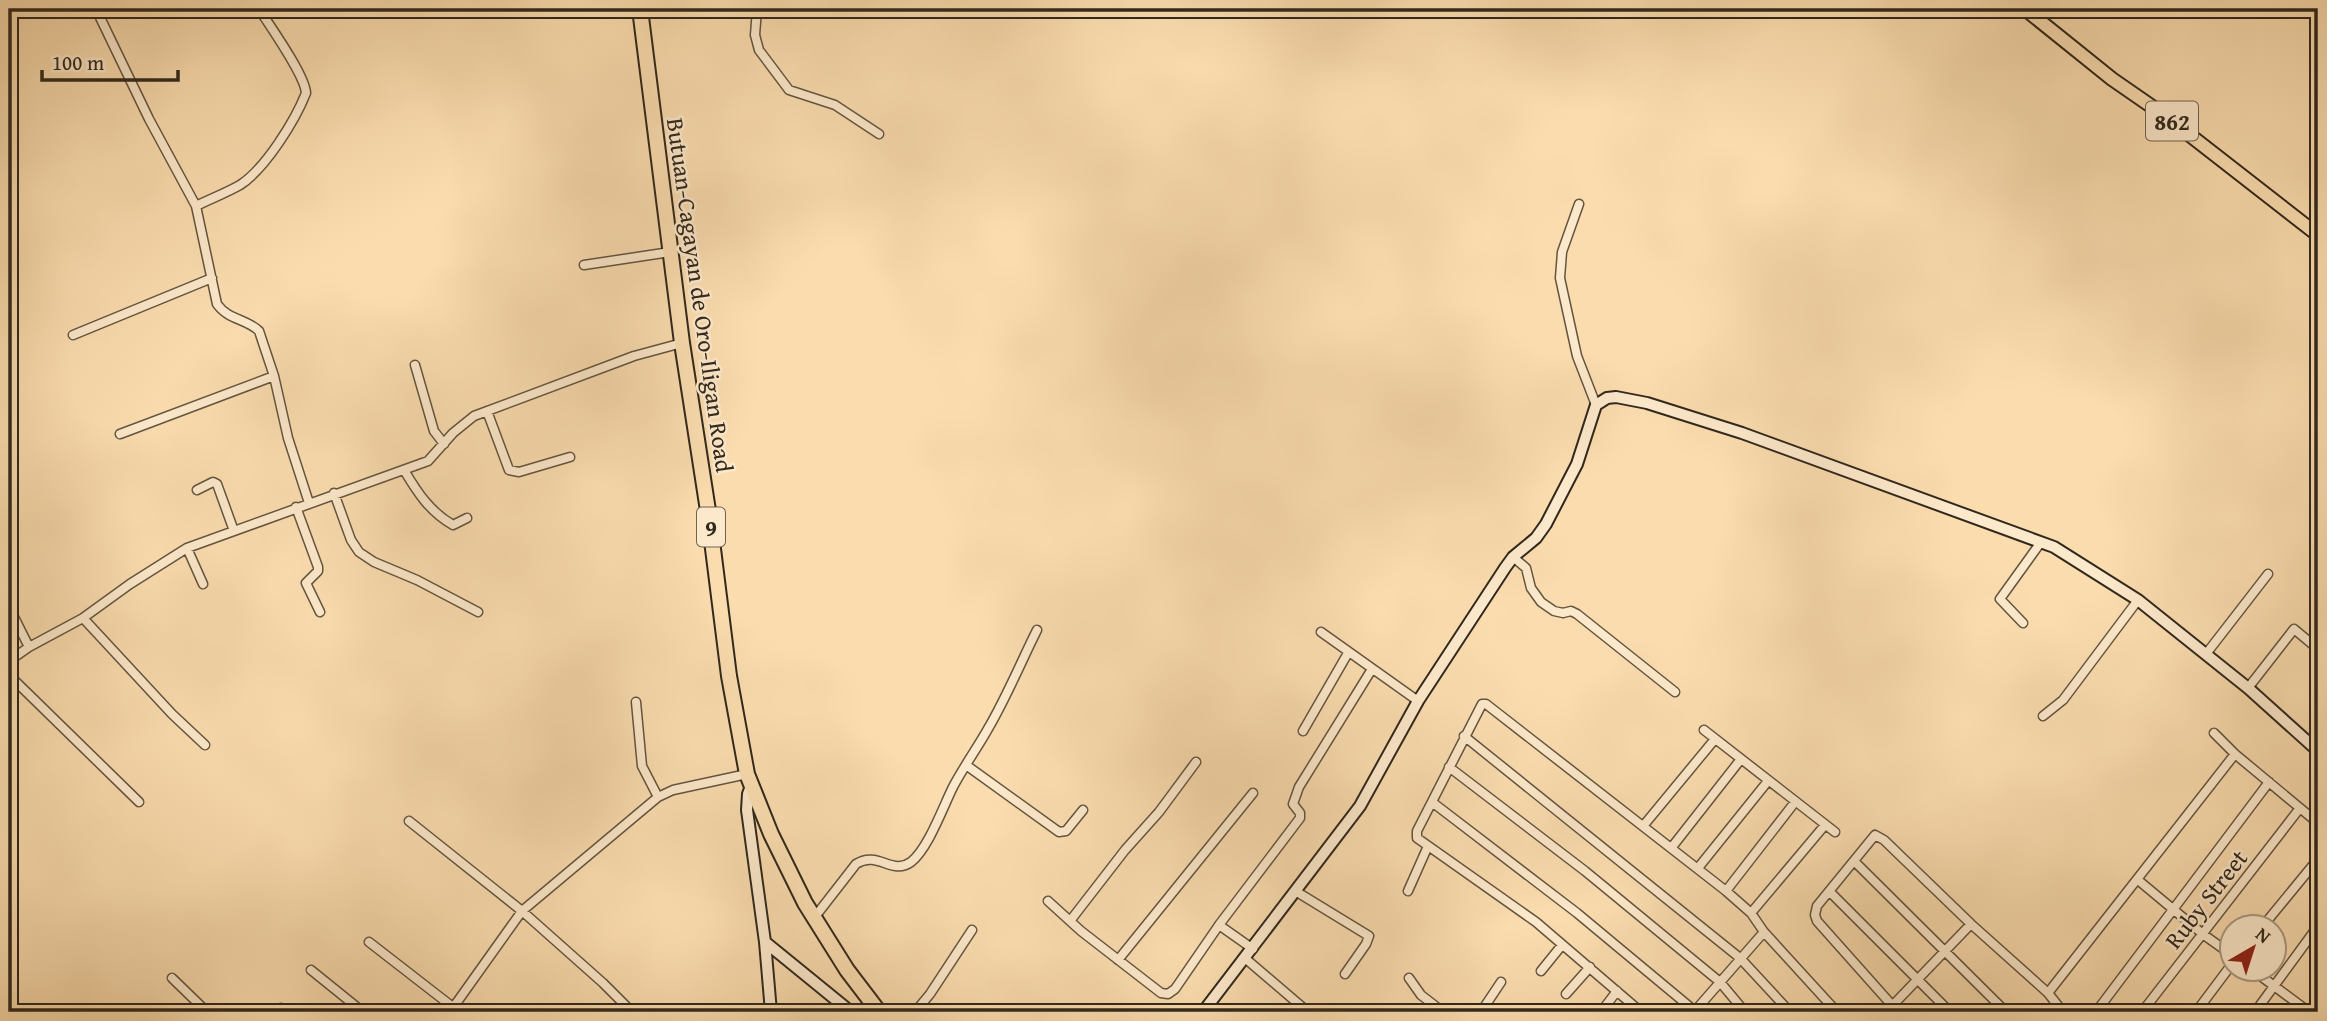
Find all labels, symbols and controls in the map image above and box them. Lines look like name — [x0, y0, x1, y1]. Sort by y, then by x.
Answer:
scale bar — [42, 38, 178, 82]
text: 100 m — [52, 47, 104, 78]
road number: 862 — [2146, 102, 2198, 140]
street label: Butuan-Cagayan de Oro-Iligan Road — [658, 116, 742, 475]
road number: 9 — [697, 508, 725, 547]
street label: Ruby Street — [2156, 842, 2256, 956]
north arrow — [2218, 912, 2288, 982]
text: N — [2250, 920, 2278, 950]

